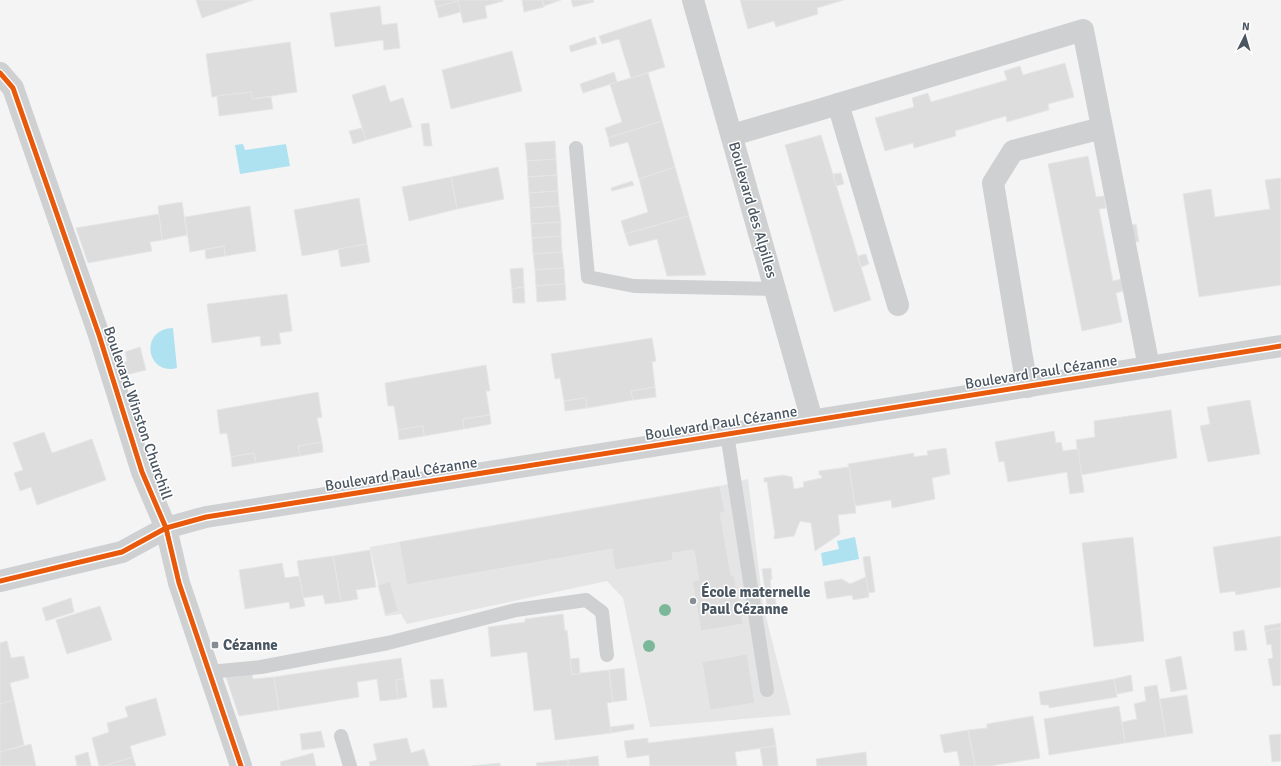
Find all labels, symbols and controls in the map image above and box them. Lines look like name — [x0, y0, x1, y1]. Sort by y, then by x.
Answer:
north arrow — [1225, 16, 1265, 56]
text: N — [1241, 20, 1250, 33]
street label: Boulevard des Alpilles — [725, 140, 781, 281]
street label: Boulevard Winston Churchill — [100, 324, 176, 502]
street label: Boulevard Paul Cézanne — [964, 351, 1118, 393]
street label: Boulevard Paul Cézanne — [644, 402, 798, 444]
street label: Boulevard Paul Cézanne — [324, 453, 478, 495]
place label: École maternelle Paul Cézanne — [701, 582, 810, 618]
marker: École maternelle Paul Cézanne — [688, 596, 698, 606]
place label: Cézanne — [223, 636, 278, 654]
marker: Cézanne — [210, 640, 220, 650]

